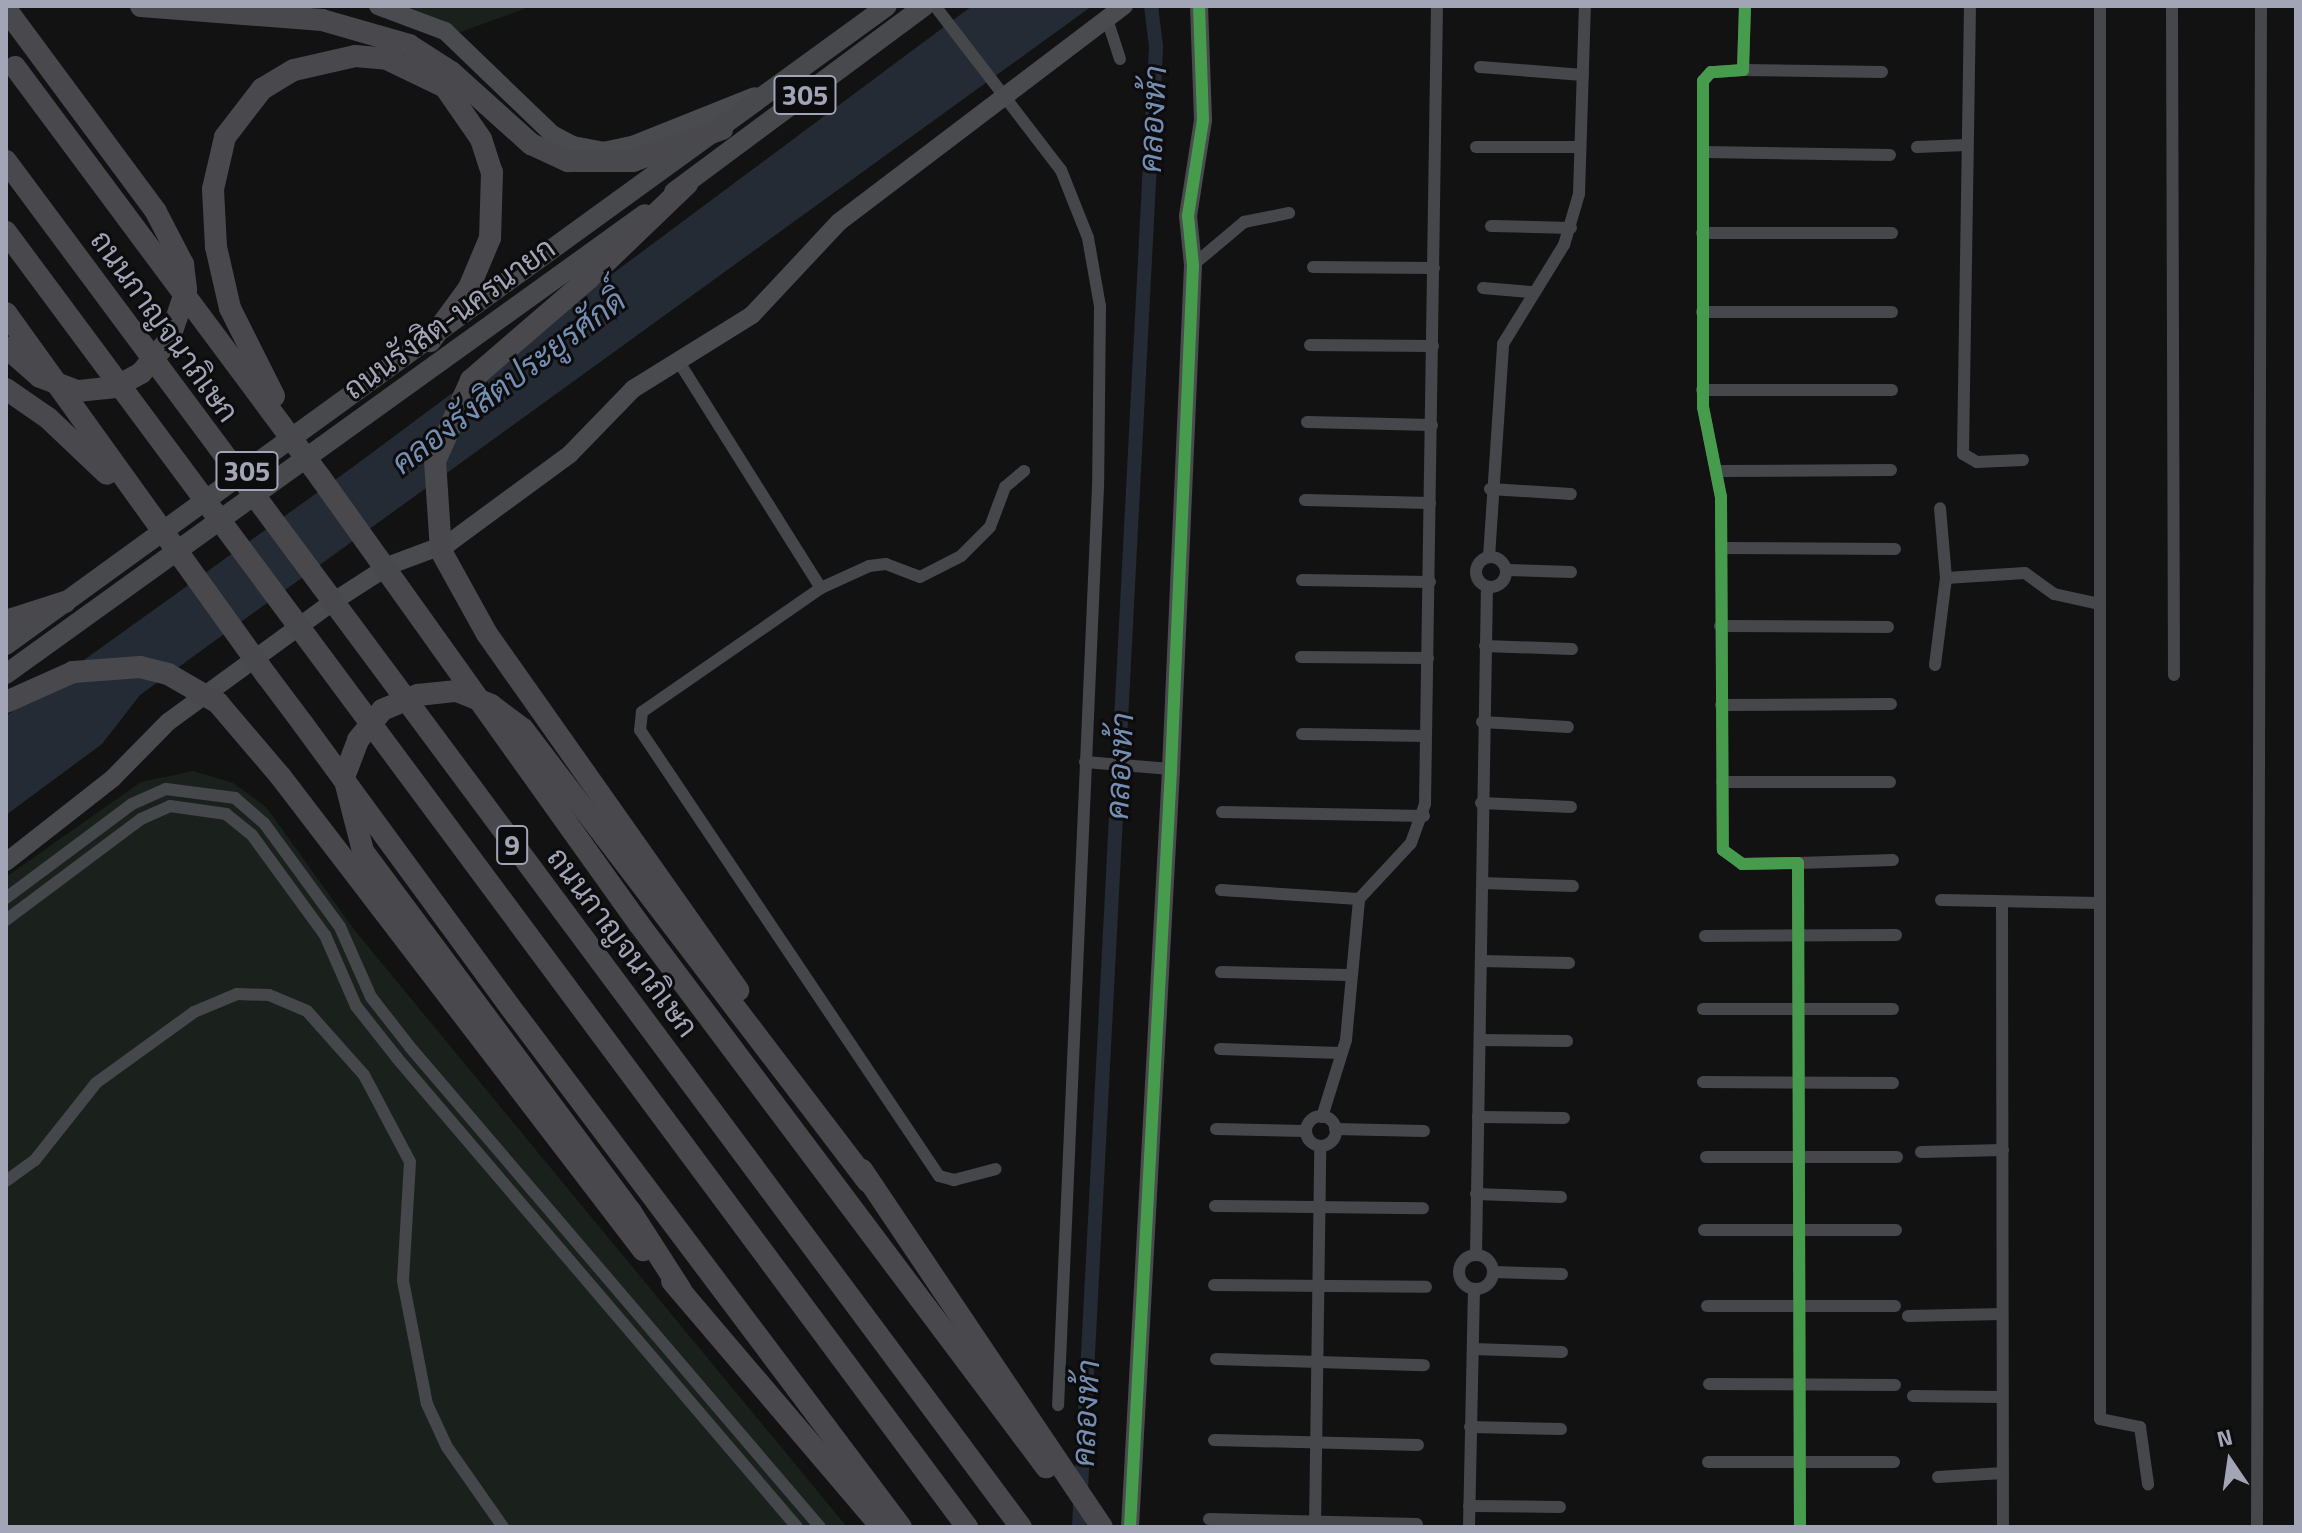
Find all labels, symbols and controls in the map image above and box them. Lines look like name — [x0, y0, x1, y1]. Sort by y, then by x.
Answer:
water label: คลองห้า — [1130, 65, 1174, 173]
road number: 305 — [773, 71, 837, 119]
street label: ถนนกาญจนาภิเษก — [83, 223, 247, 429]
street label: ถนนรังสิต-นครนายก — [336, 229, 562, 407]
water label: คลองรังสิตประยูรศักดิ์ — [383, 280, 633, 482]
road number: 305 — [215, 447, 279, 495]
water label: คลองห้า — [1097, 712, 1141, 820]
road number: 9 — [496, 821, 528, 869]
street label: ถนนกาญจนาภิเษก — [540, 840, 706, 1044]
water label: คลองห้า — [1063, 1359, 1107, 1467]
text: N — [2213, 1419, 2236, 1456]
north arrow — [2190, 1421, 2270, 1501]

